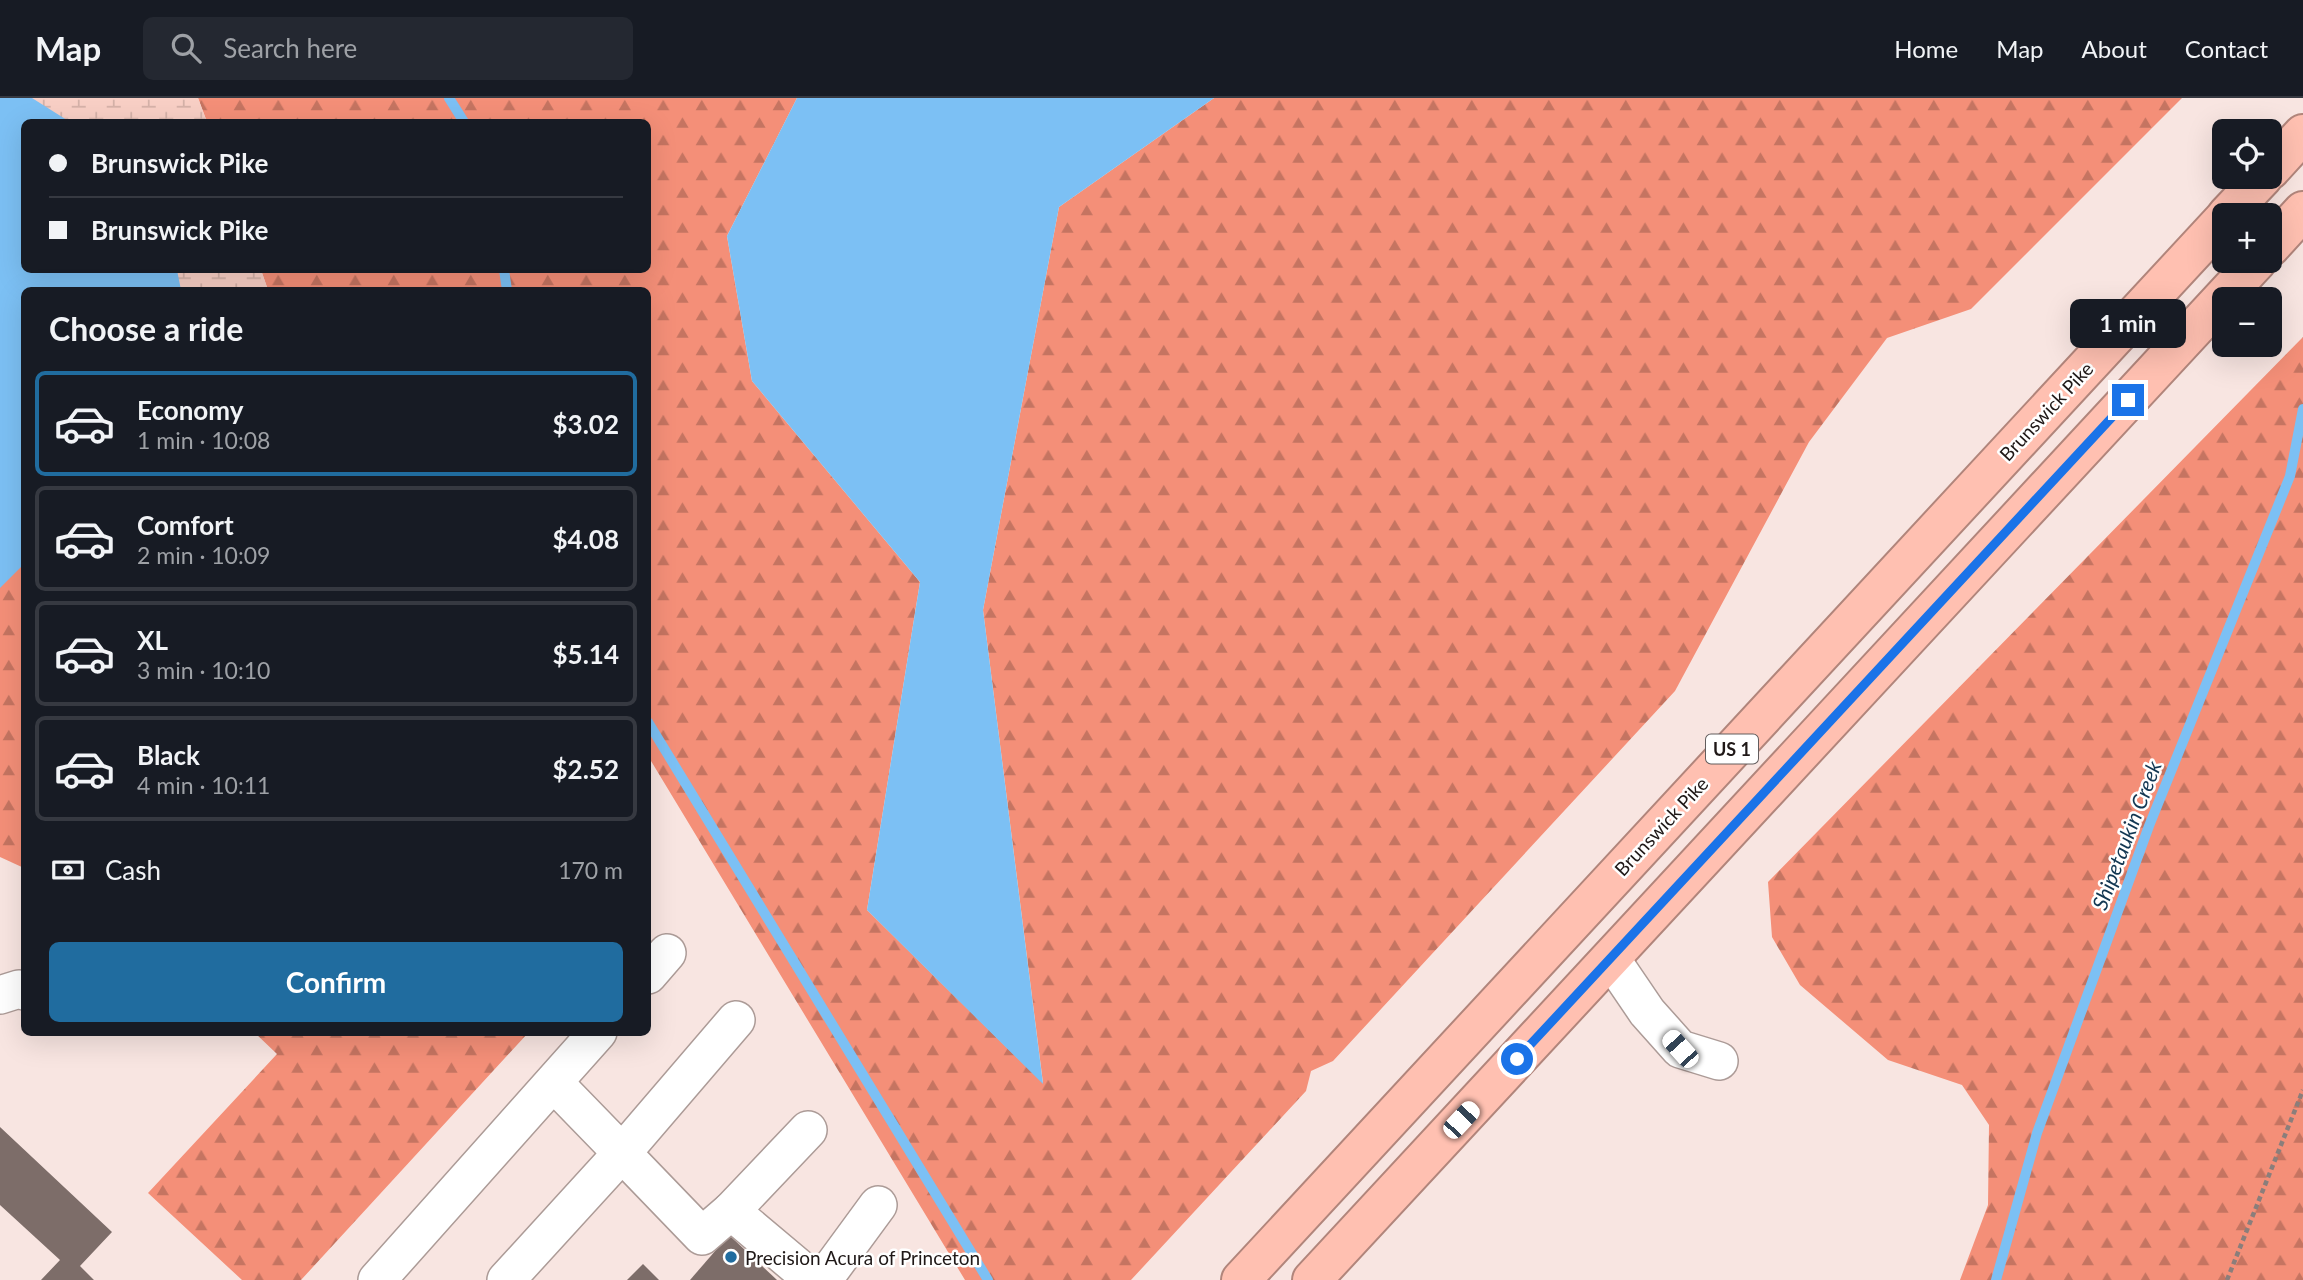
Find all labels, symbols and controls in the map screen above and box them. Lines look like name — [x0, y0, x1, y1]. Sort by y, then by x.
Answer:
search box — [143, 17, 633, 80]
text: Map — [35, 28, 101, 68]
icon: search — [167, 29, 205, 67]
text: Search here — [223, 32, 357, 64]
text: Home — [1894, 34, 1958, 63]
text: Map — [1996, 34, 2044, 63]
text: About — [2082, 34, 2147, 63]
text: Contact — [2185, 34, 2268, 63]
map controls — [2212, 119, 2282, 357]
button: locate — [2212, 119, 2282, 189]
text: Brunswick Pike — [91, 147, 268, 179]
button: + — [2212, 203, 2282, 273]
text: Brunswick Pike — [91, 214, 268, 246]
button: − — [2212, 287, 2282, 357]
callout: 1 min — [2070, 299, 2186, 348]
text: Choose a ride — [49, 309, 243, 348]
text: 1 min — [2099, 309, 2157, 337]
street label: Brunswick Pike — [1994, 357, 2098, 465]
route end — [2112, 384, 2144, 416]
icon: car — [53, 392, 116, 455]
text: Economy — [137, 394, 243, 426]
text: $3.02 — [553, 408, 619, 440]
text: 1 min · 10:08 — [137, 426, 270, 454]
icon: car — [53, 507, 116, 570]
text: Comfort — [137, 509, 234, 541]
text: $4.08 — [553, 523, 619, 555]
text: 2 min · 10:09 — [137, 541, 270, 569]
icon: car — [53, 622, 116, 685]
text: XL — [137, 624, 168, 656]
text: $5.14 — [553, 638, 619, 670]
text: 3 min · 10:10 — [137, 656, 270, 684]
road number: US 1 — [1706, 734, 1758, 764]
icon: car — [53, 737, 116, 800]
text: Black — [137, 739, 200, 771]
text: $2.52 — [553, 753, 619, 785]
water label: Shipetaukin Creek — [2086, 756, 2166, 913]
text: 4 min · 10:11 — [137, 771, 270, 799]
street label: Brunswick Pike — [1609, 772, 1713, 880]
icon: cash — [49, 851, 87, 889]
text: Cash — [105, 854, 161, 886]
text: 170 m — [558, 856, 623, 884]
button: Confirm — [49, 942, 623, 1022]
car — [1659, 1026, 1702, 1072]
route start — [1501, 1043, 1533, 1075]
car — [1439, 1097, 1484, 1143]
place label: Precision Acura of Princeton — [745, 1246, 980, 1269]
marker: Precision Acura of Princeton — [723, 1249, 739, 1265]

